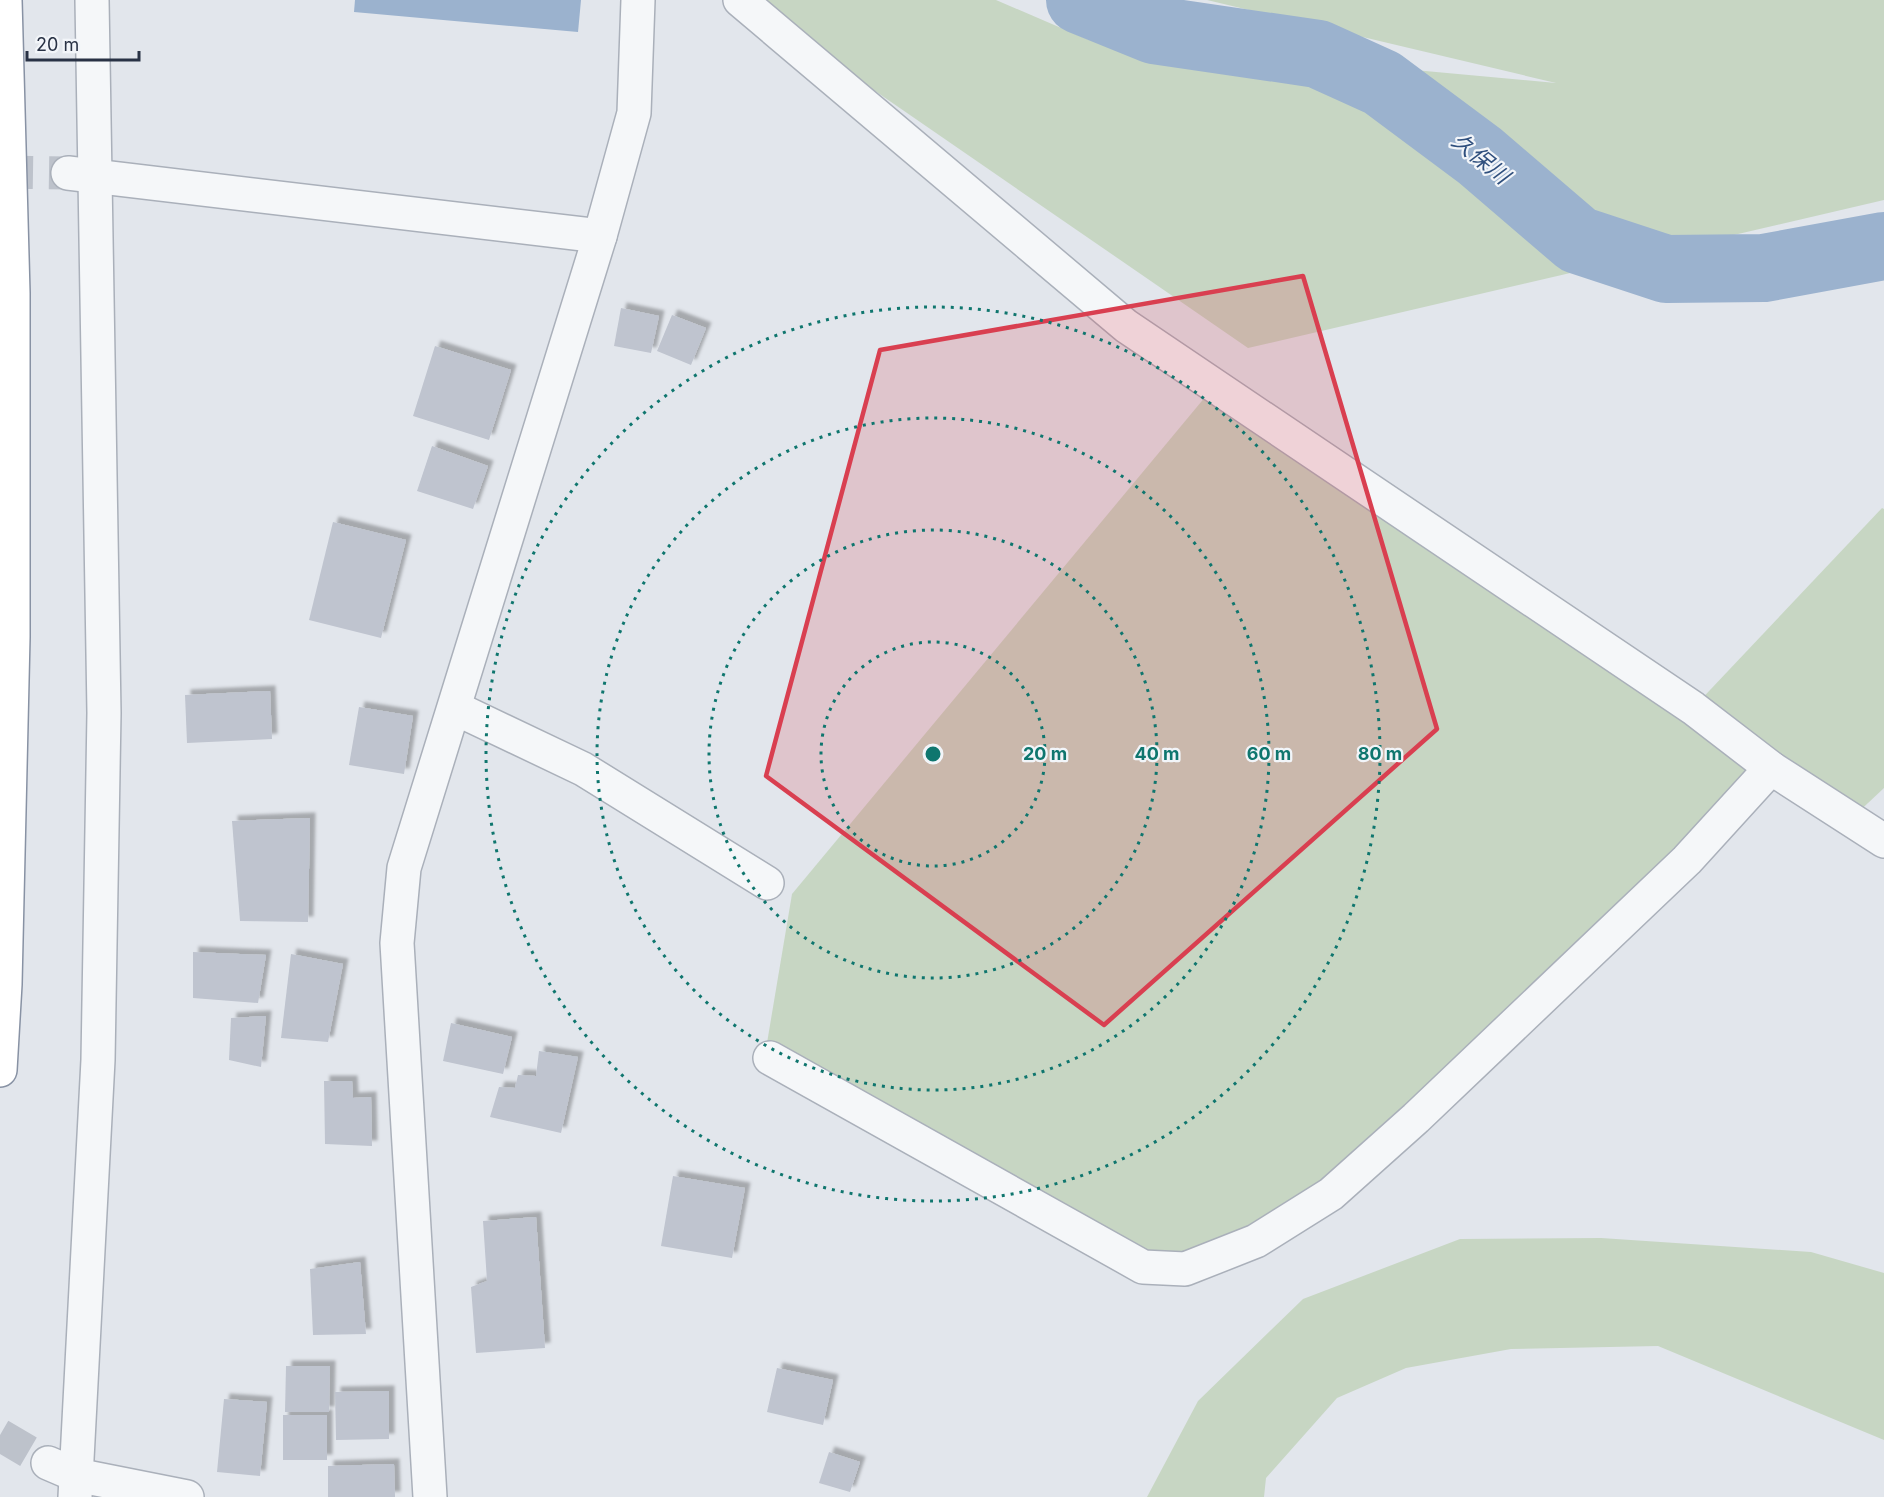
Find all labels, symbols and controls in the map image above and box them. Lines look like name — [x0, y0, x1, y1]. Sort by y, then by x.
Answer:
scale bar — [27, 24, 140, 62]
text: 20 m — [36, 34, 79, 55]
water label: 久保川 — [1447, 127, 1516, 190]
text: 20 m — [1023, 743, 1067, 764]
text: 40 m — [1135, 743, 1180, 764]
text: 60 m — [1247, 743, 1291, 764]
text: 80 m — [1358, 743, 1402, 764]
centre of rings — [923, 744, 943, 764]

